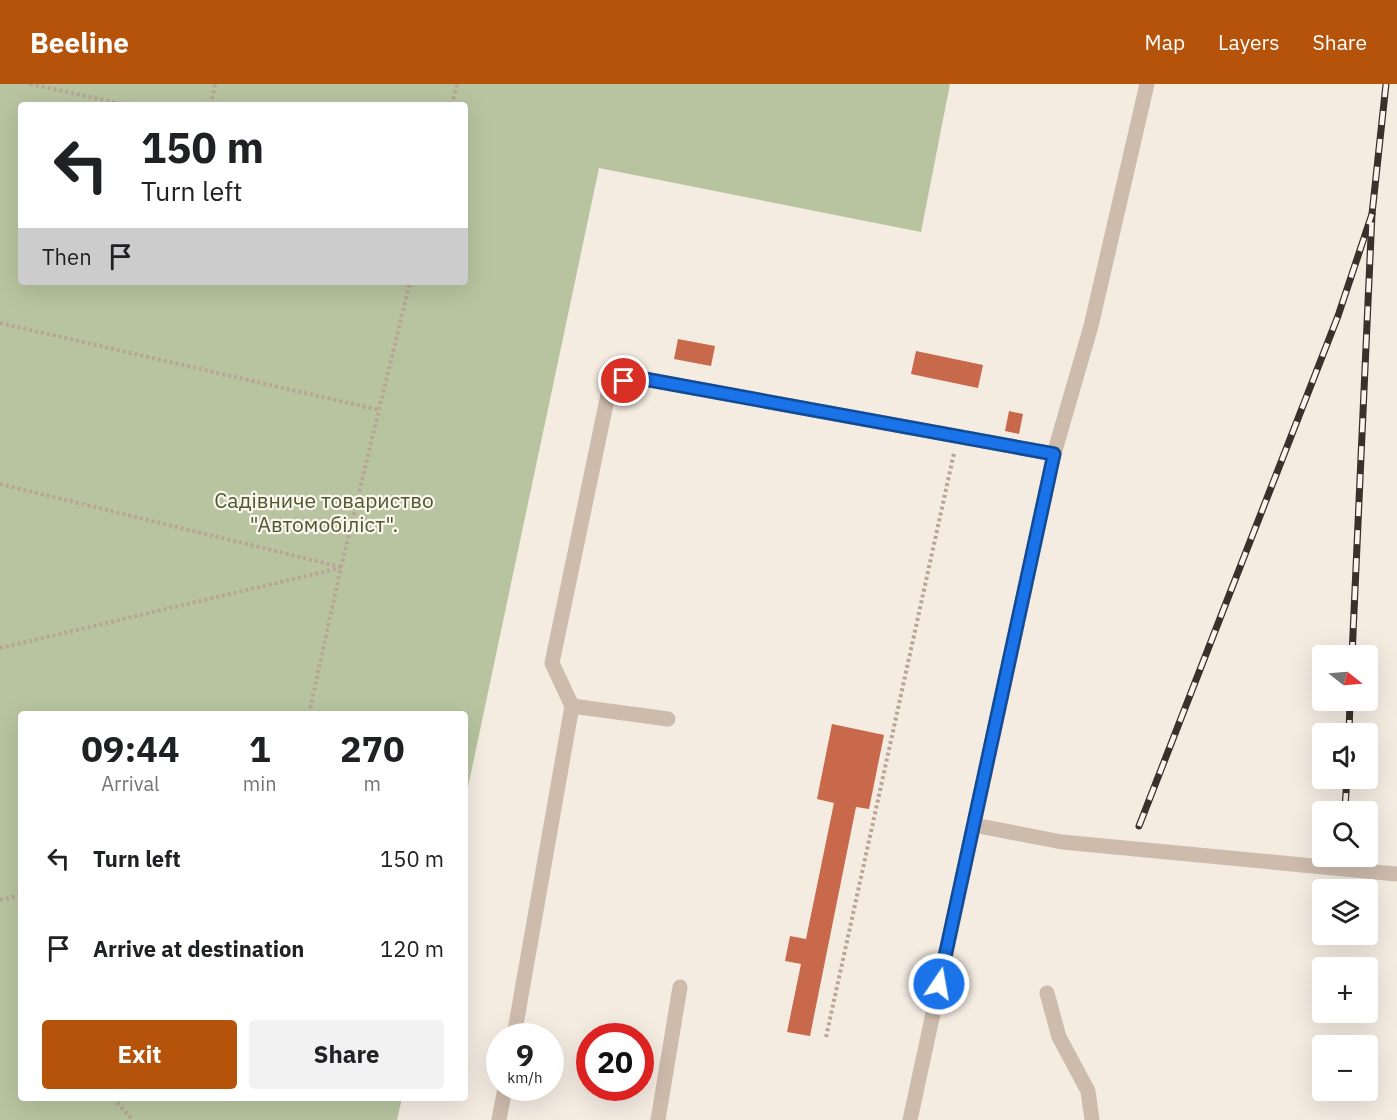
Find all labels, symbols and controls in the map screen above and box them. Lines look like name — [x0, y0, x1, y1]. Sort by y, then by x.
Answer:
text: Beeline — [30, 24, 129, 61]
text: Map — [1145, 28, 1185, 56]
text: Layers — [1218, 28, 1280, 56]
text: Share — [1313, 28, 1367, 56]
text: 150 m — [141, 120, 264, 175]
icon: left — [42, 126, 120, 204]
text: Turn left — [141, 173, 242, 208]
icon: arrive — [104, 240, 137, 273]
text: Then — [42, 242, 92, 271]
pin — [598, 355, 649, 406]
icon: arrive — [607, 364, 640, 397]
park label: Садівниче товариство "Автомобіліст". — [214, 486, 434, 538]
north arrow — [1312, 645, 1378, 711]
map controls — [1312, 645, 1378, 1101]
button: sound — [1312, 723, 1378, 789]
text: 09:44 — [81, 725, 180, 772]
text: 1 — [249, 725, 271, 772]
text: 270 — [340, 725, 405, 772]
text: Arrival — [101, 770, 160, 797]
text: min — [243, 770, 277, 797]
text: m — [364, 770, 381, 797]
button: search — [1312, 801, 1378, 867]
icon: left — [42, 842, 75, 875]
text: Turn left — [93, 844, 181, 873]
text: 150 m — [380, 844, 444, 873]
button: layers — [1312, 879, 1378, 945]
icon: arrive — [42, 932, 75, 965]
text: Arrive at destination — [93, 934, 304, 963]
text: 120 m — [380, 934, 444, 963]
position arrow — [907, 952, 971, 1016]
button: + — [1312, 957, 1378, 1023]
button: Exit — [42, 1020, 237, 1089]
button: Share — [249, 1020, 444, 1089]
speed limit sign: 20 — [576, 1023, 654, 1101]
text: 9 — [516, 1035, 534, 1074]
button: − — [1312, 1035, 1378, 1101]
text: km/h — [507, 1068, 543, 1087]

